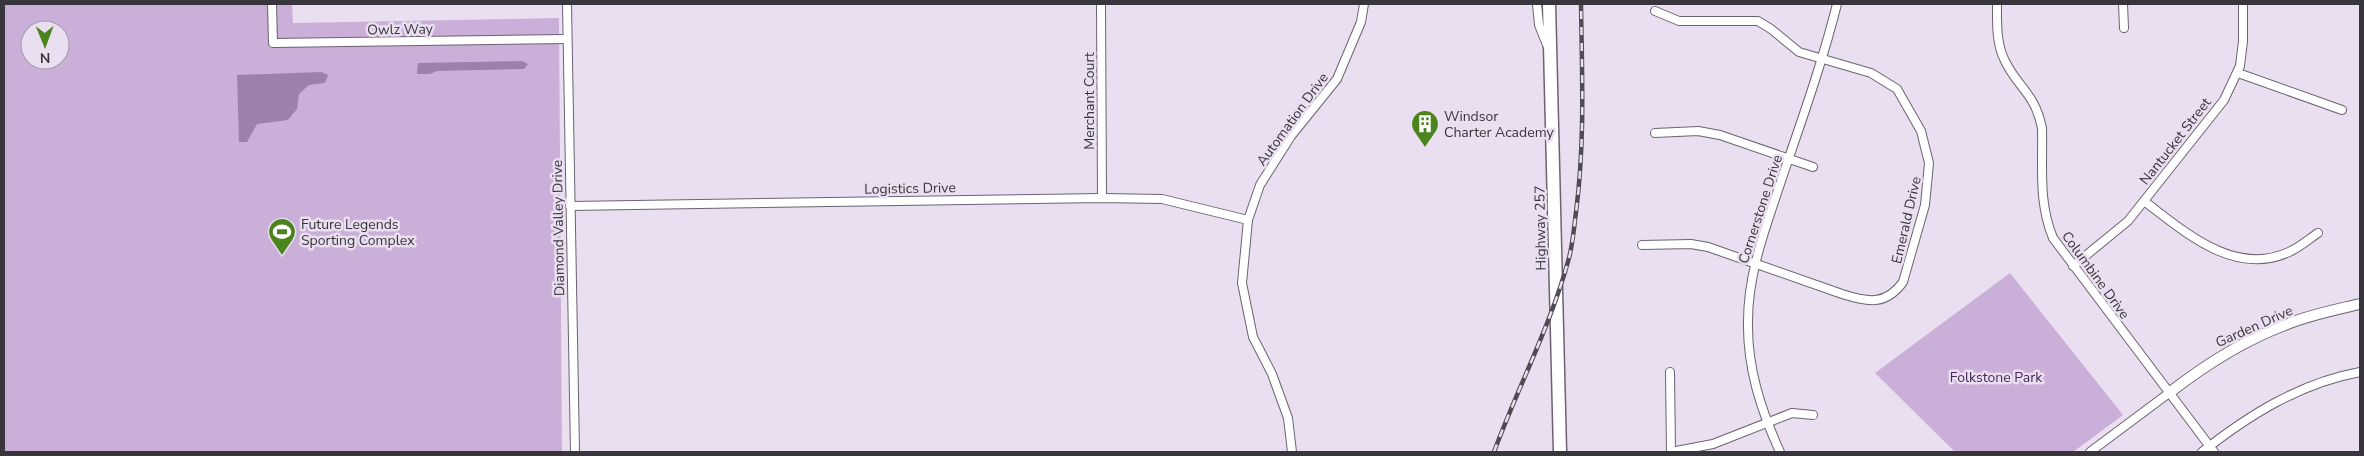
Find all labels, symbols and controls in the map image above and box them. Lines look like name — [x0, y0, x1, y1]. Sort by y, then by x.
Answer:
street label: Owlz Way — [367, 19, 434, 40]
north arrow — [20, 20, 70, 70]
text: N — [40, 48, 51, 67]
street label: Merchant Court — [1080, 52, 1099, 150]
street label: Automation Drive — [1252, 69, 1333, 170]
street label: Nantucket Street — [2135, 94, 2216, 189]
place label: Windsor Charter Academy — [1444, 107, 1555, 142]
building icon: Windsor Charter Academy — [1410, 109, 1440, 148]
street label: Cornerstone Drive — [1734, 152, 1787, 266]
street label: Diamond Valley Drive — [548, 160, 569, 296]
street label: Emerald Drive — [1887, 175, 1926, 266]
street label: Logistics Drive — [864, 178, 956, 199]
street label: Highway 257 — [1530, 185, 1551, 271]
place label: Future Legends Sporting Complex — [301, 215, 415, 250]
sports icon: Future Legends Sporting Complex — [267, 217, 297, 256]
street label: Columbine Drive — [2057, 228, 2134, 323]
street label: Garden Drive — [2212, 301, 2296, 352]
park label: Folkstone Park — [1950, 368, 2043, 387]

